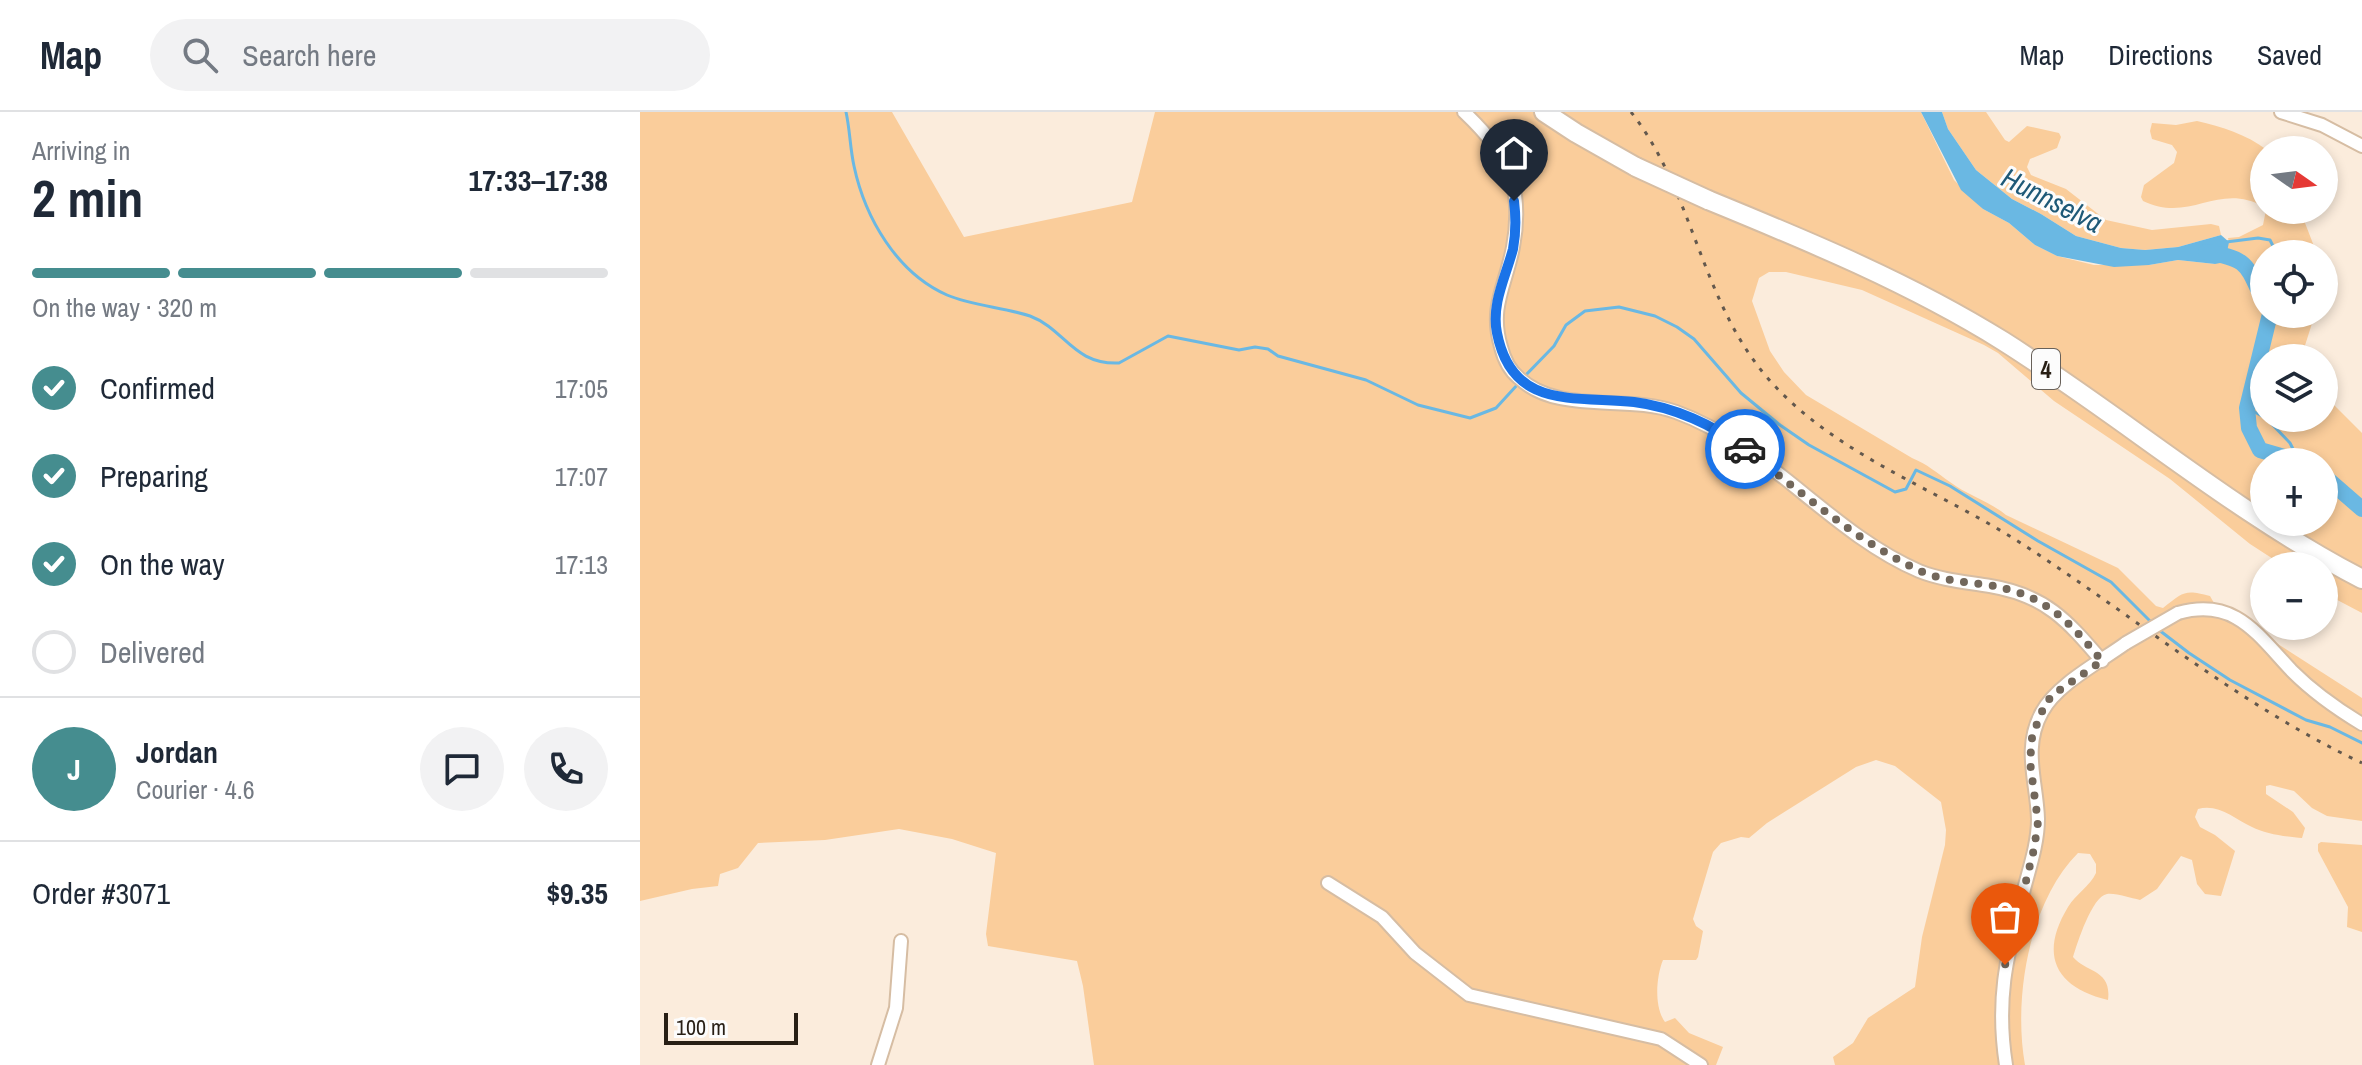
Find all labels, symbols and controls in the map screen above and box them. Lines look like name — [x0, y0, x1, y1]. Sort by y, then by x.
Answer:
search box — [150, 19, 710, 91]
text: Map — [40, 30, 102, 81]
icon: search — [178, 33, 222, 77]
text: Search here — [242, 35, 376, 75]
text: Map — [2020, 36, 2064, 74]
text: Directions — [2108, 36, 2213, 74]
text: Saved — [2257, 36, 2322, 74]
pin — [1480, 119, 1548, 201]
icon: home — [1492, 131, 1536, 175]
text: Arriving in — [32, 133, 130, 168]
north arrow — [2250, 136, 2338, 224]
map controls — [2250, 136, 2338, 640]
water label: Hunnselva — [1995, 158, 2109, 242]
text: 17:33–17:38 — [469, 160, 608, 200]
text: 2 min — [32, 163, 143, 233]
button: locate — [2250, 240, 2338, 328]
text: On the way · 320 m — [32, 290, 217, 325]
button: layers — [2250, 344, 2338, 432]
road number: 4 — [2032, 349, 2060, 389]
icon: check — [32, 366, 76, 410]
text: Confirmed — [100, 368, 215, 408]
text: 17:05 — [555, 371, 608, 406]
courier — [1705, 409, 1785, 489]
icon: car — [1723, 427, 1767, 471]
button: + — [2250, 448, 2338, 536]
icon: check — [32, 454, 76, 498]
text: Preparing — [100, 456, 208, 496]
text: 17:07 — [555, 459, 608, 494]
icon: check — [32, 542, 76, 586]
text: On the way — [100, 544, 224, 584]
text: 17:13 — [555, 547, 608, 582]
button: − — [2250, 552, 2338, 640]
text: Delivered — [100, 632, 205, 672]
button: chat — [420, 727, 504, 811]
button: phone — [524, 727, 608, 811]
text: Jordan — [136, 732, 218, 772]
text: J — [67, 749, 81, 789]
text: Courier · 4.6 — [136, 772, 255, 807]
text: Order #3071 — [32, 873, 170, 913]
text: $9.35 — [546, 873, 608, 913]
pin — [1971, 883, 2039, 965]
icon: bag — [1983, 895, 2027, 939]
scale bar — [664, 1009, 798, 1045]
text: 100 m — [676, 1012, 726, 1042]

